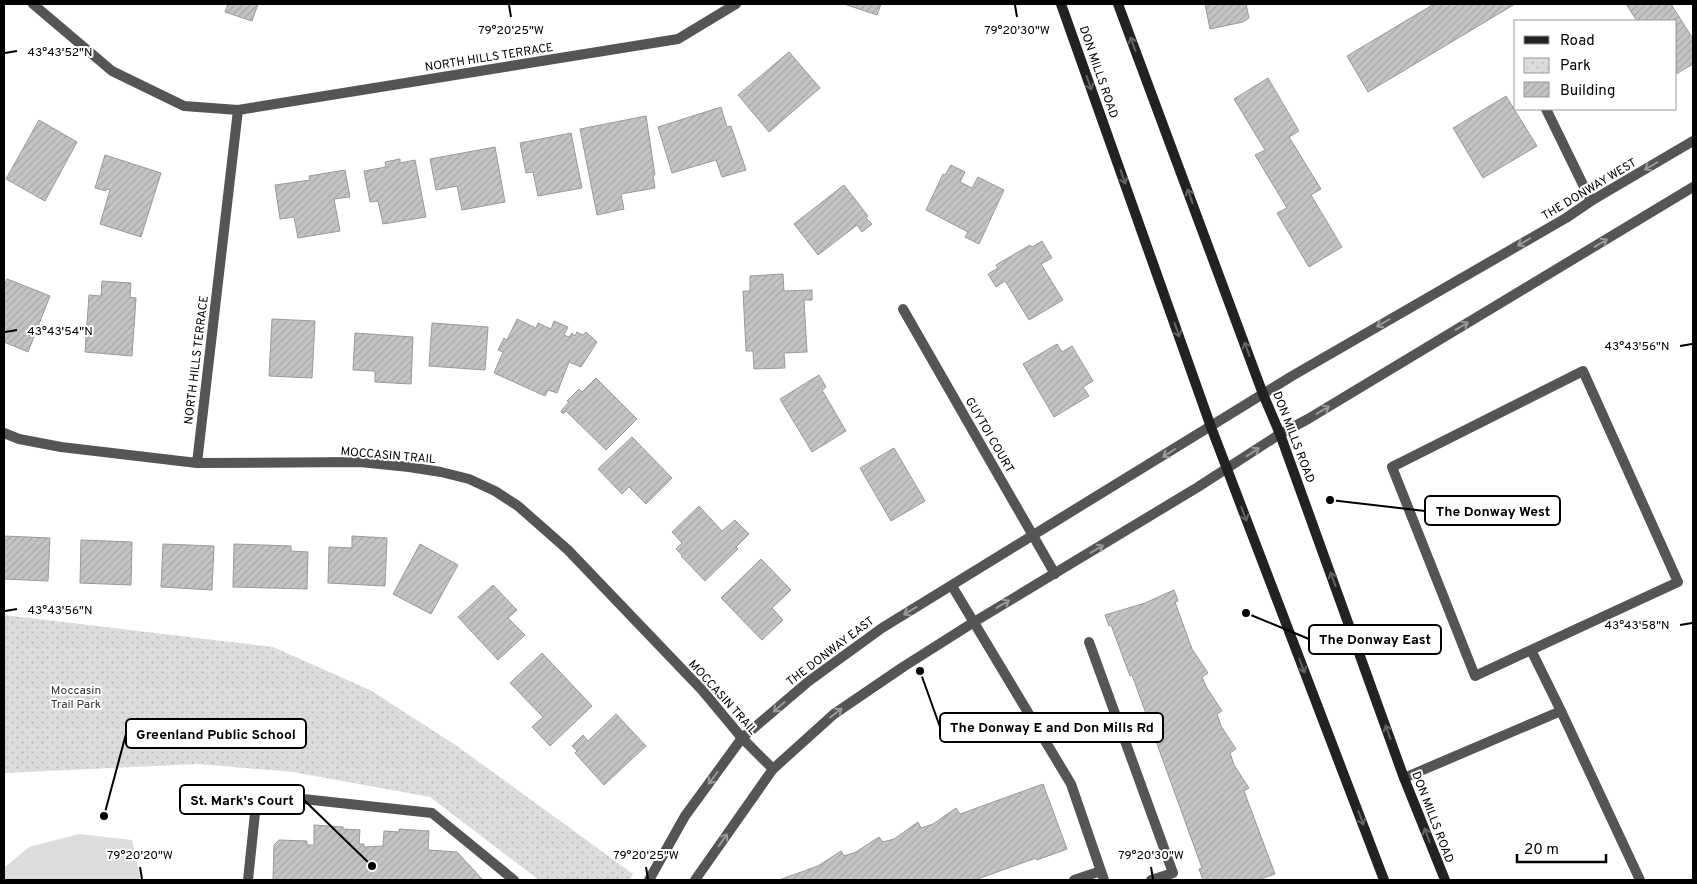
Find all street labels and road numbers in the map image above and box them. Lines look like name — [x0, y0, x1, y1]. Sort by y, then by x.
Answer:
street label: DON MILLS ROAD — [1075, 24, 1121, 121]
street label: NORTH HILLS TERRACE — [424, 40, 554, 76]
street label: THE DONWAY WEST — [1539, 155, 1640, 225]
street label: NORTH HILLS TERRACE — [181, 295, 213, 426]
street label: DON MILLS ROAD — [1268, 389, 1318, 485]
street label: GUYTOI COURT — [961, 395, 1017, 476]
street label: MOCCASIN TRAIL — [340, 444, 436, 468]
street label: THE DONWAY EAST — [783, 613, 878, 690]
street label: MOCCASIN TRAIL — [684, 657, 760, 739]
street label: DON MILLS ROAD — [1407, 769, 1457, 865]

